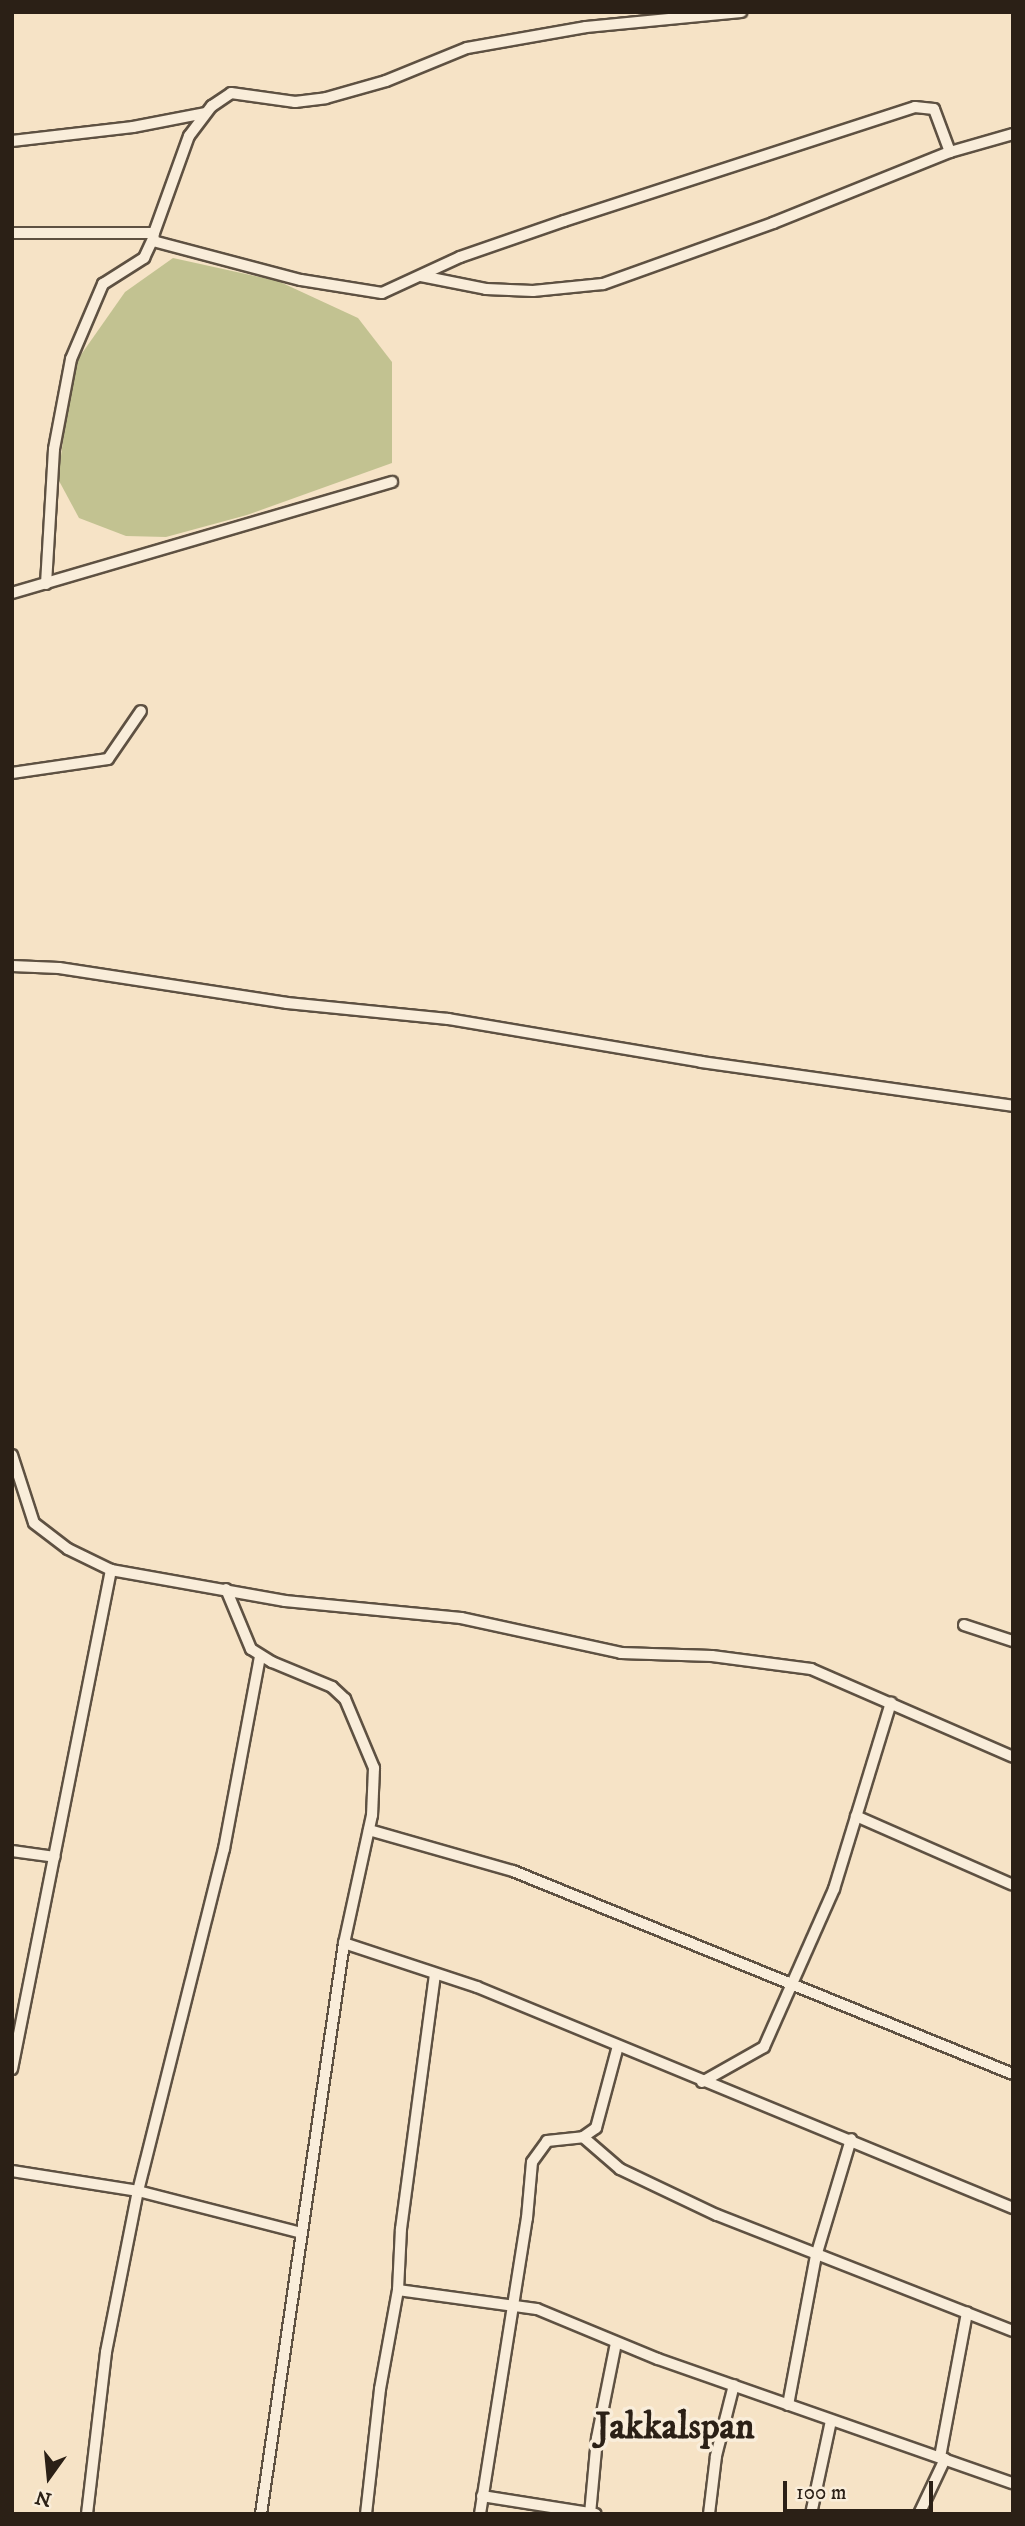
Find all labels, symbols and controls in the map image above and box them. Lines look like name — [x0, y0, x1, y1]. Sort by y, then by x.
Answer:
district label: Jakkalspan — [595, 2406, 755, 2450]
north arrow — [14, 2442, 84, 2512]
scale bar — [787, 2466, 937, 2510]
text: 100 m — [796, 2480, 847, 2506]
text: N — [33, 2485, 54, 2511]

